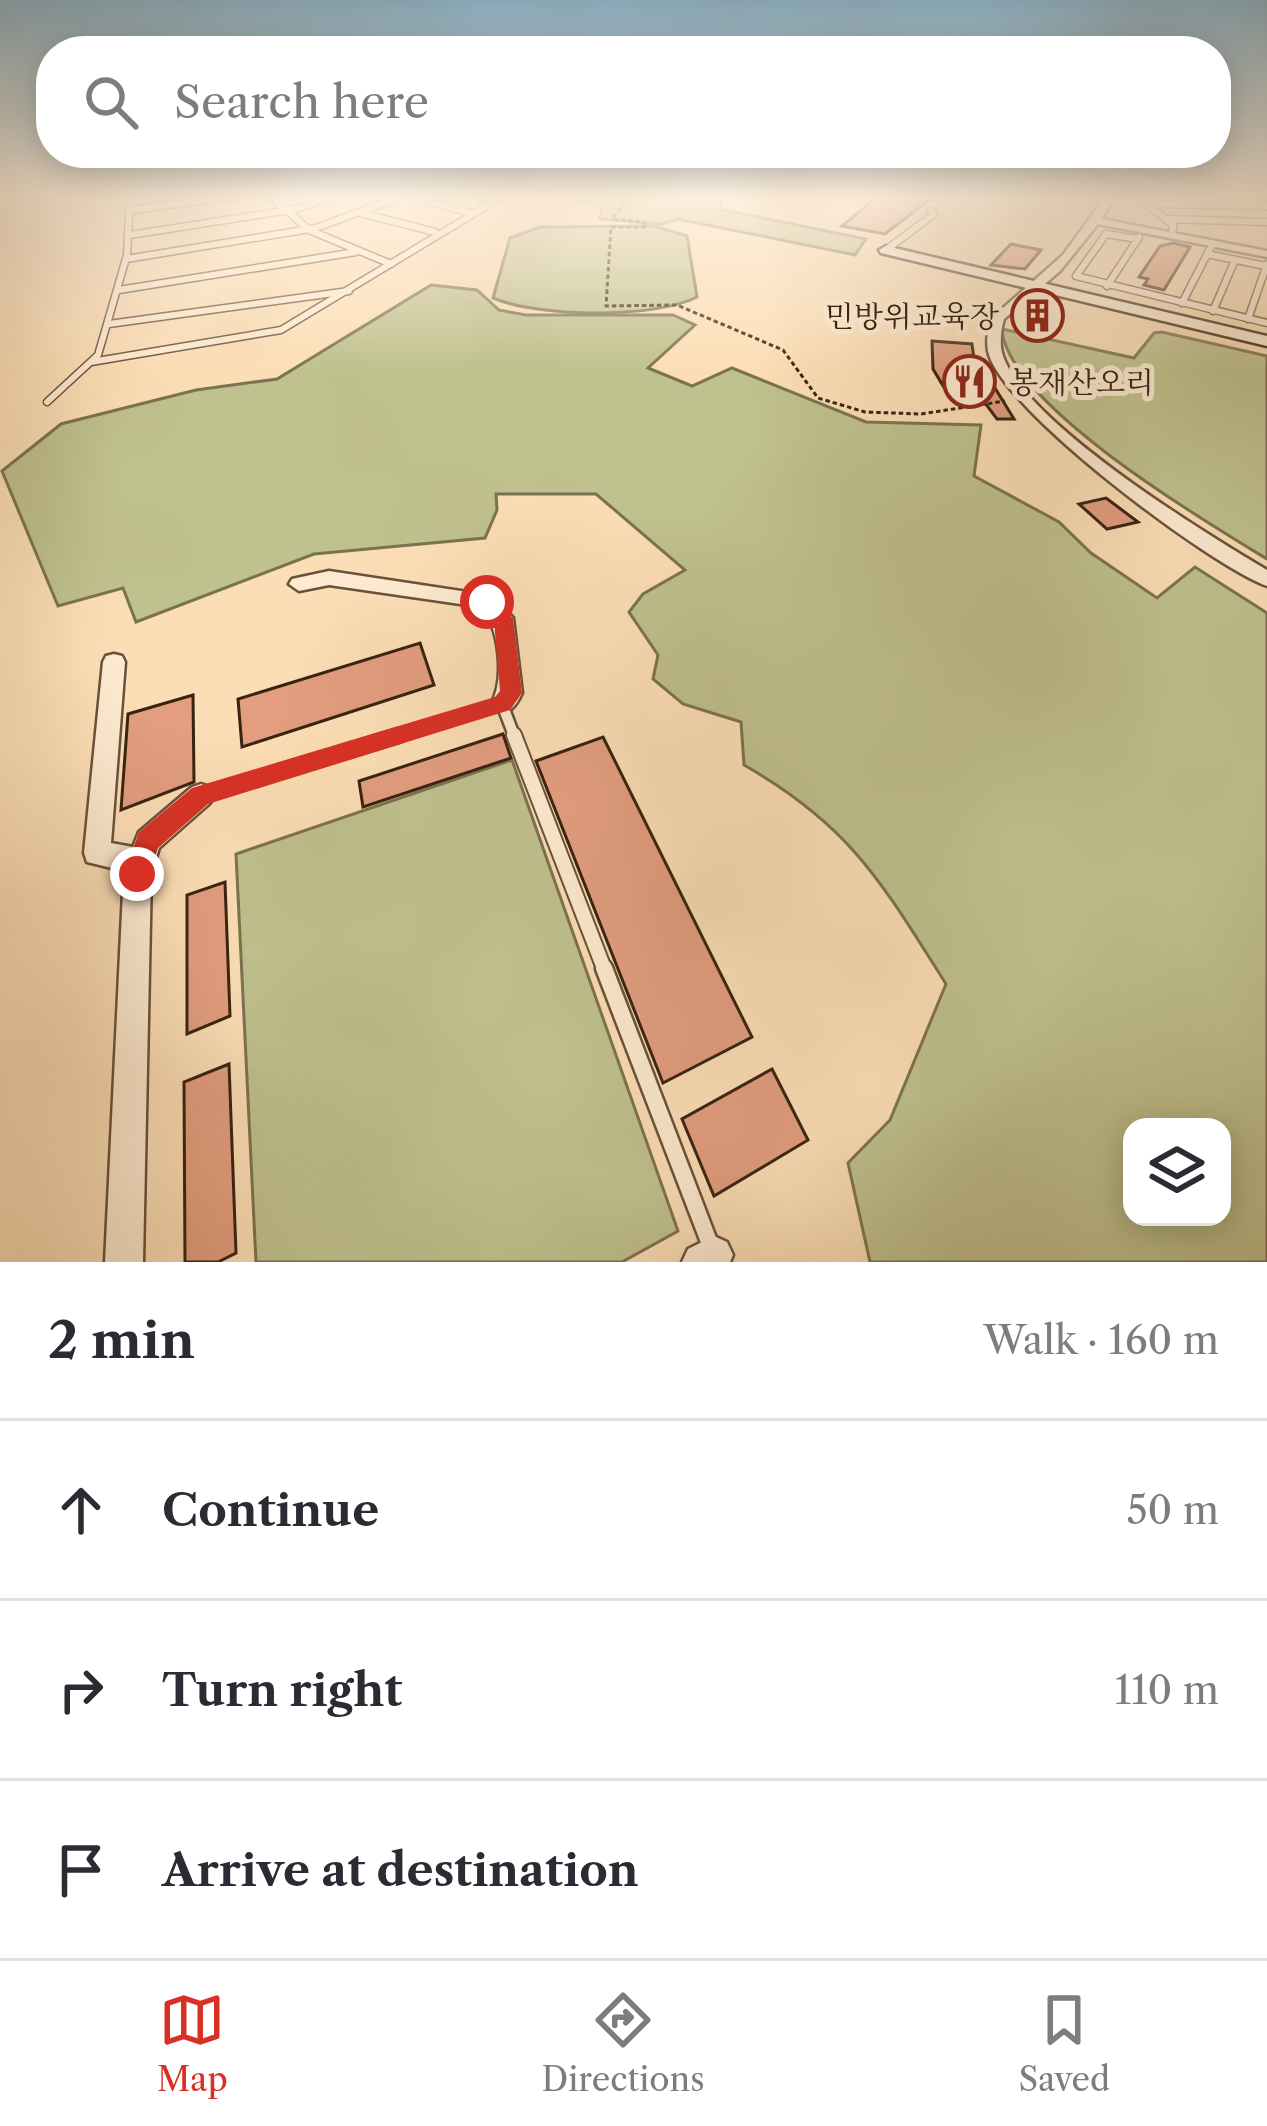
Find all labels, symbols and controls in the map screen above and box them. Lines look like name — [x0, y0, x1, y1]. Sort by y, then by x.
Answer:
search box — [36, 36, 1231, 168]
icon: search — [78, 69, 144, 135]
text: Search here — [174, 74, 429, 130]
building icon: 민방위교육장 — [1010, 288, 1066, 344]
place label: 민방위교육장 — [825, 298, 999, 335]
restaurant icon: 봉재산오리 — [942, 354, 998, 410]
place label: 봉재산오리 — [1009, 364, 1154, 401]
route start — [460, 575, 514, 629]
route end — [110, 847, 164, 901]
map controls — [1123, 1118, 1231, 1226]
button: layers — [1123, 1118, 1231, 1226]
text: 2 min — [48, 1309, 195, 1371]
text: Walk · 160 m — [983, 1316, 1219, 1364]
icon: ahead — [48, 1477, 114, 1543]
text: Continue — [162, 1482, 379, 1538]
text: 50 m — [1126, 1486, 1219, 1534]
icon: right — [48, 1657, 114, 1723]
text: Turn right — [162, 1662, 402, 1718]
text: 110 m — [1115, 1666, 1219, 1714]
icon: arrive — [48, 1837, 114, 1903]
text: Arrive at destination — [162, 1842, 639, 1898]
tab: Map — [157, 1987, 228, 2100]
tab: Directions — [542, 1987, 705, 2100]
tab: Saved — [1018, 1987, 1110, 2100]

